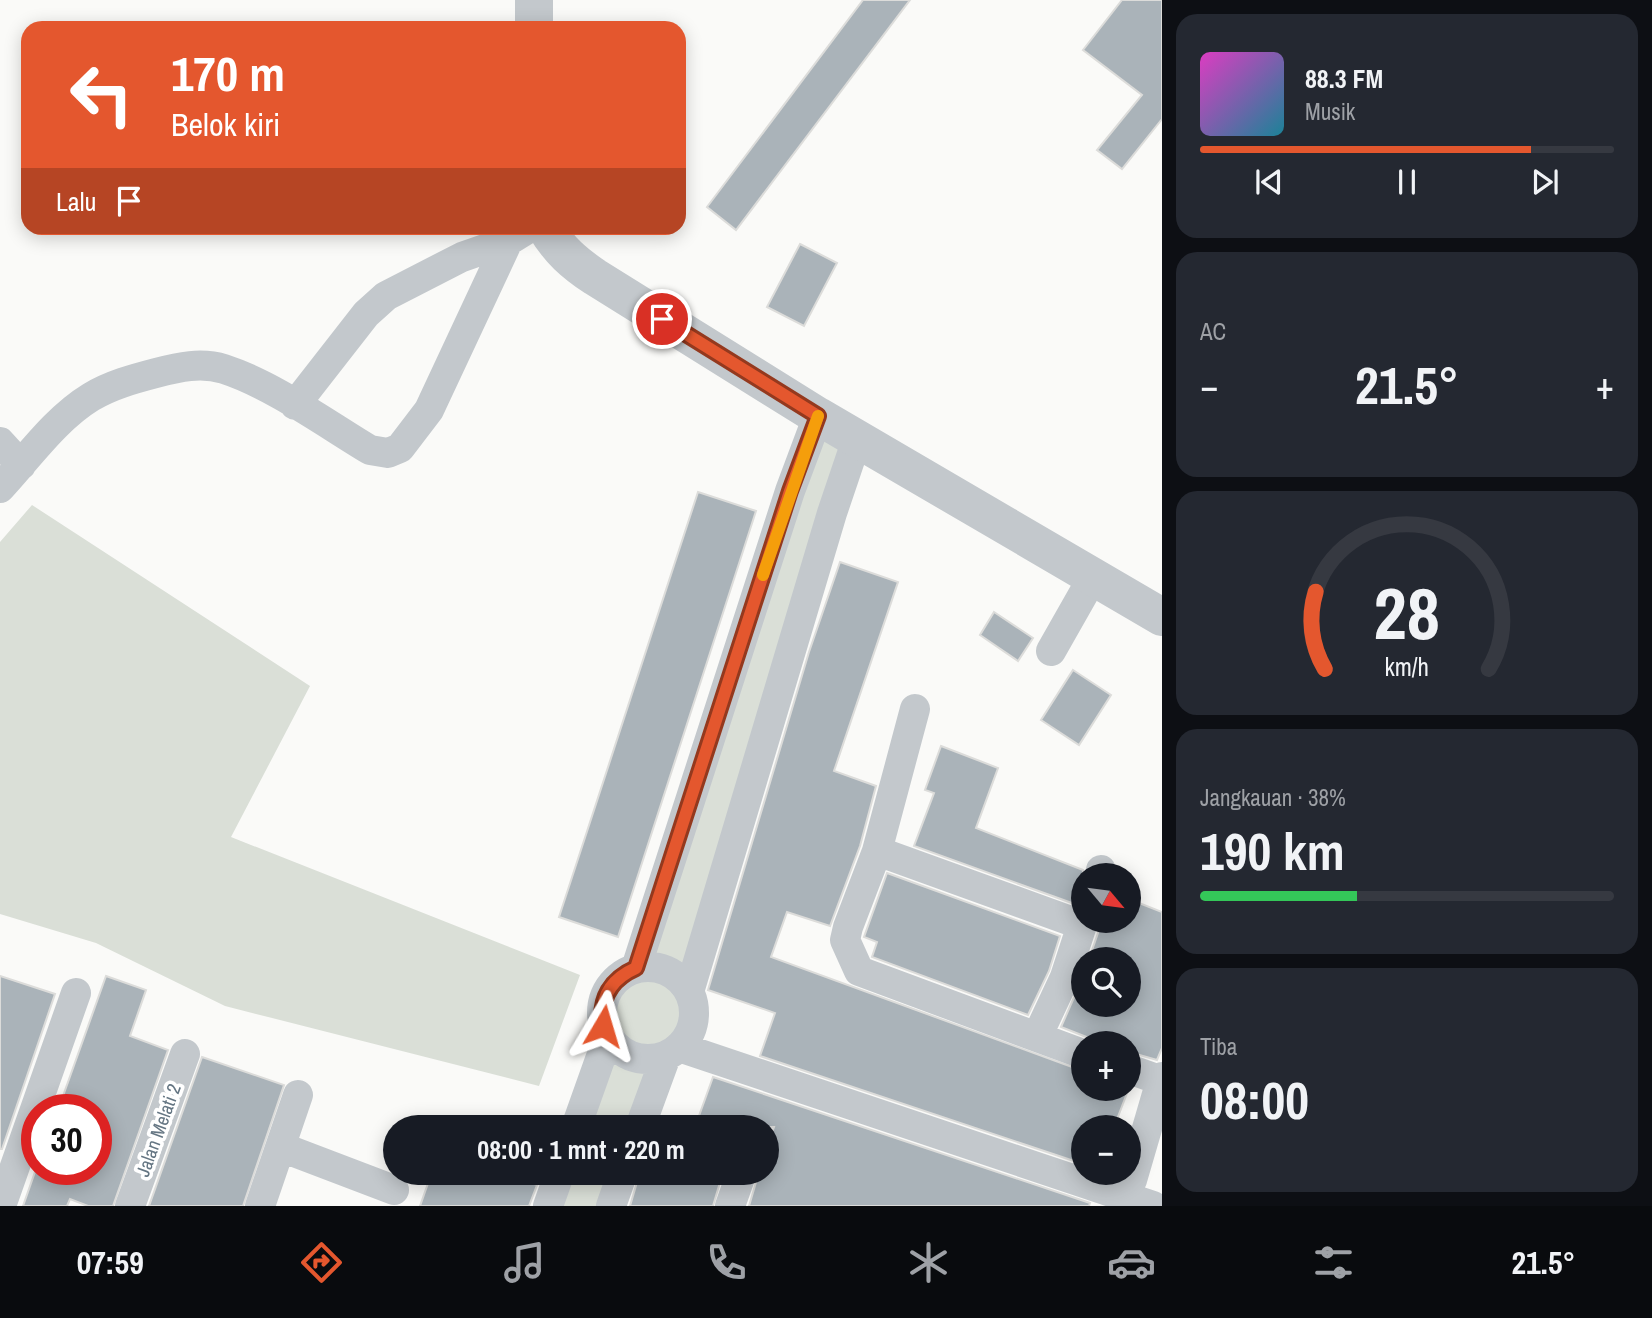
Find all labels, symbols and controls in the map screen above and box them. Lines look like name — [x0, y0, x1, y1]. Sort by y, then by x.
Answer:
text: 170 m — [171, 40, 285, 106]
icon: left — [56, 49, 147, 140]
text: 88.3 FM — [1305, 61, 1383, 96]
text: Musik — [1305, 96, 1355, 127]
text: Belok kiri — [171, 103, 280, 146]
icon: previous — [1250, 163, 1288, 201]
icon: pause — [1388, 163, 1426, 201]
icon: next — [1526, 163, 1564, 201]
icon: arrive — [110, 182, 148, 220]
text: Lalu — [56, 184, 96, 219]
pin — [632, 289, 692, 349]
icon: arrive — [643, 300, 681, 338]
text: AC — [1200, 316, 1226, 347]
text: 21.5° — [1355, 350, 1459, 420]
text: − — [1200, 360, 1218, 411]
text: + — [1596, 360, 1614, 411]
text: 28 — [1374, 564, 1440, 662]
text: km/h — [1385, 650, 1429, 684]
text: Jangkauan · 38% — [1200, 782, 1346, 813]
text: 190 km — [1200, 816, 1345, 886]
north arrow — [1071, 863, 1141, 933]
map controls — [1071, 863, 1141, 1185]
button: search — [1071, 947, 1141, 1017]
position arrow — [566, 989, 640, 1063]
button: + — [1071, 1031, 1141, 1101]
text: Tiba — [1200, 1031, 1237, 1062]
text: 08:00 — [1200, 1065, 1309, 1135]
street label: Jalan Melati 2 — [129, 1080, 187, 1180]
speed limit sign: 30 — [21, 1094, 112, 1185]
button: − — [1071, 1115, 1141, 1185]
text: 08:00 · 1 mnt · 220 m — [477, 1132, 685, 1167]
icon: directions — [297, 1238, 346, 1287]
icon: music — [500, 1238, 549, 1287]
icon: phone — [702, 1238, 751, 1287]
icon: climate — [904, 1238, 953, 1287]
icon: car — [1107, 1238, 1156, 1287]
icon: filters — [1309, 1238, 1358, 1287]
text: 07:59 — [77, 1241, 144, 1284]
text: 21.5° — [1511, 1241, 1575, 1284]

